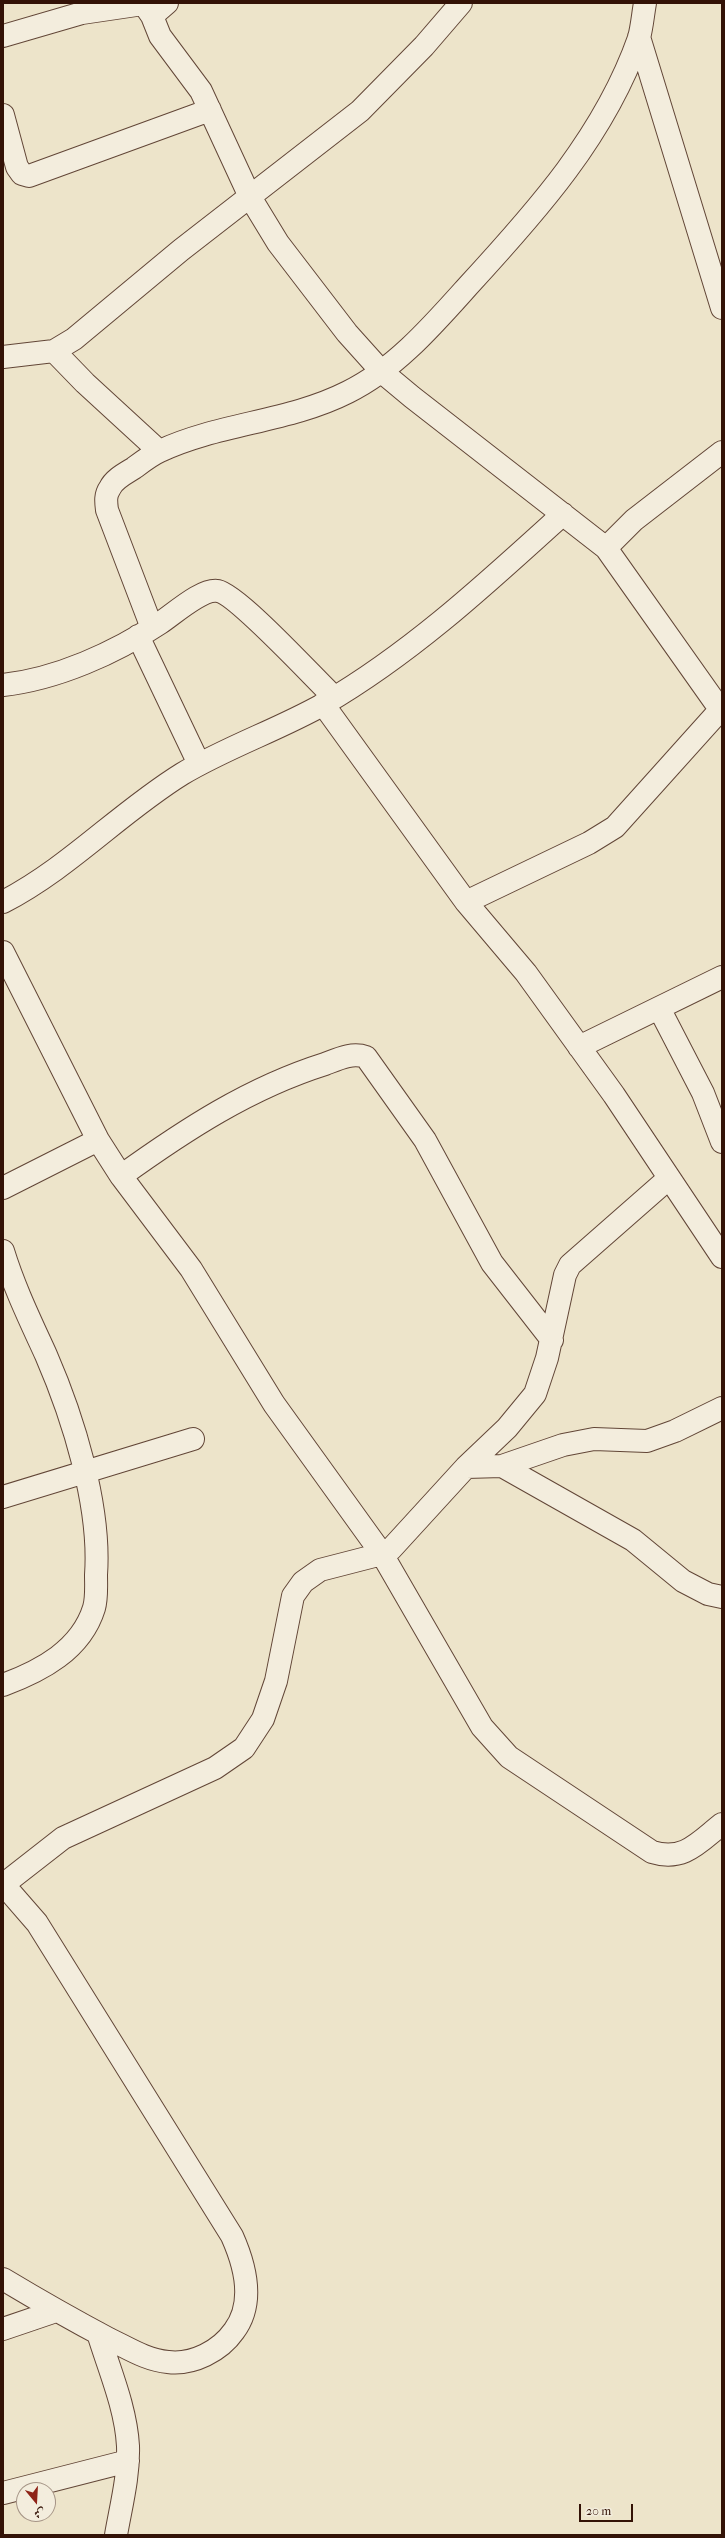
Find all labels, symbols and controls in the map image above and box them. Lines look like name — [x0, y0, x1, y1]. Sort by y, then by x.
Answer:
north arrow — [16, 2482, 56, 2522]
scale bar — [581, 2496, 635, 2522]
text: 20 m — [586, 2504, 611, 2518]
text: ش — [32, 2505, 47, 2521]

